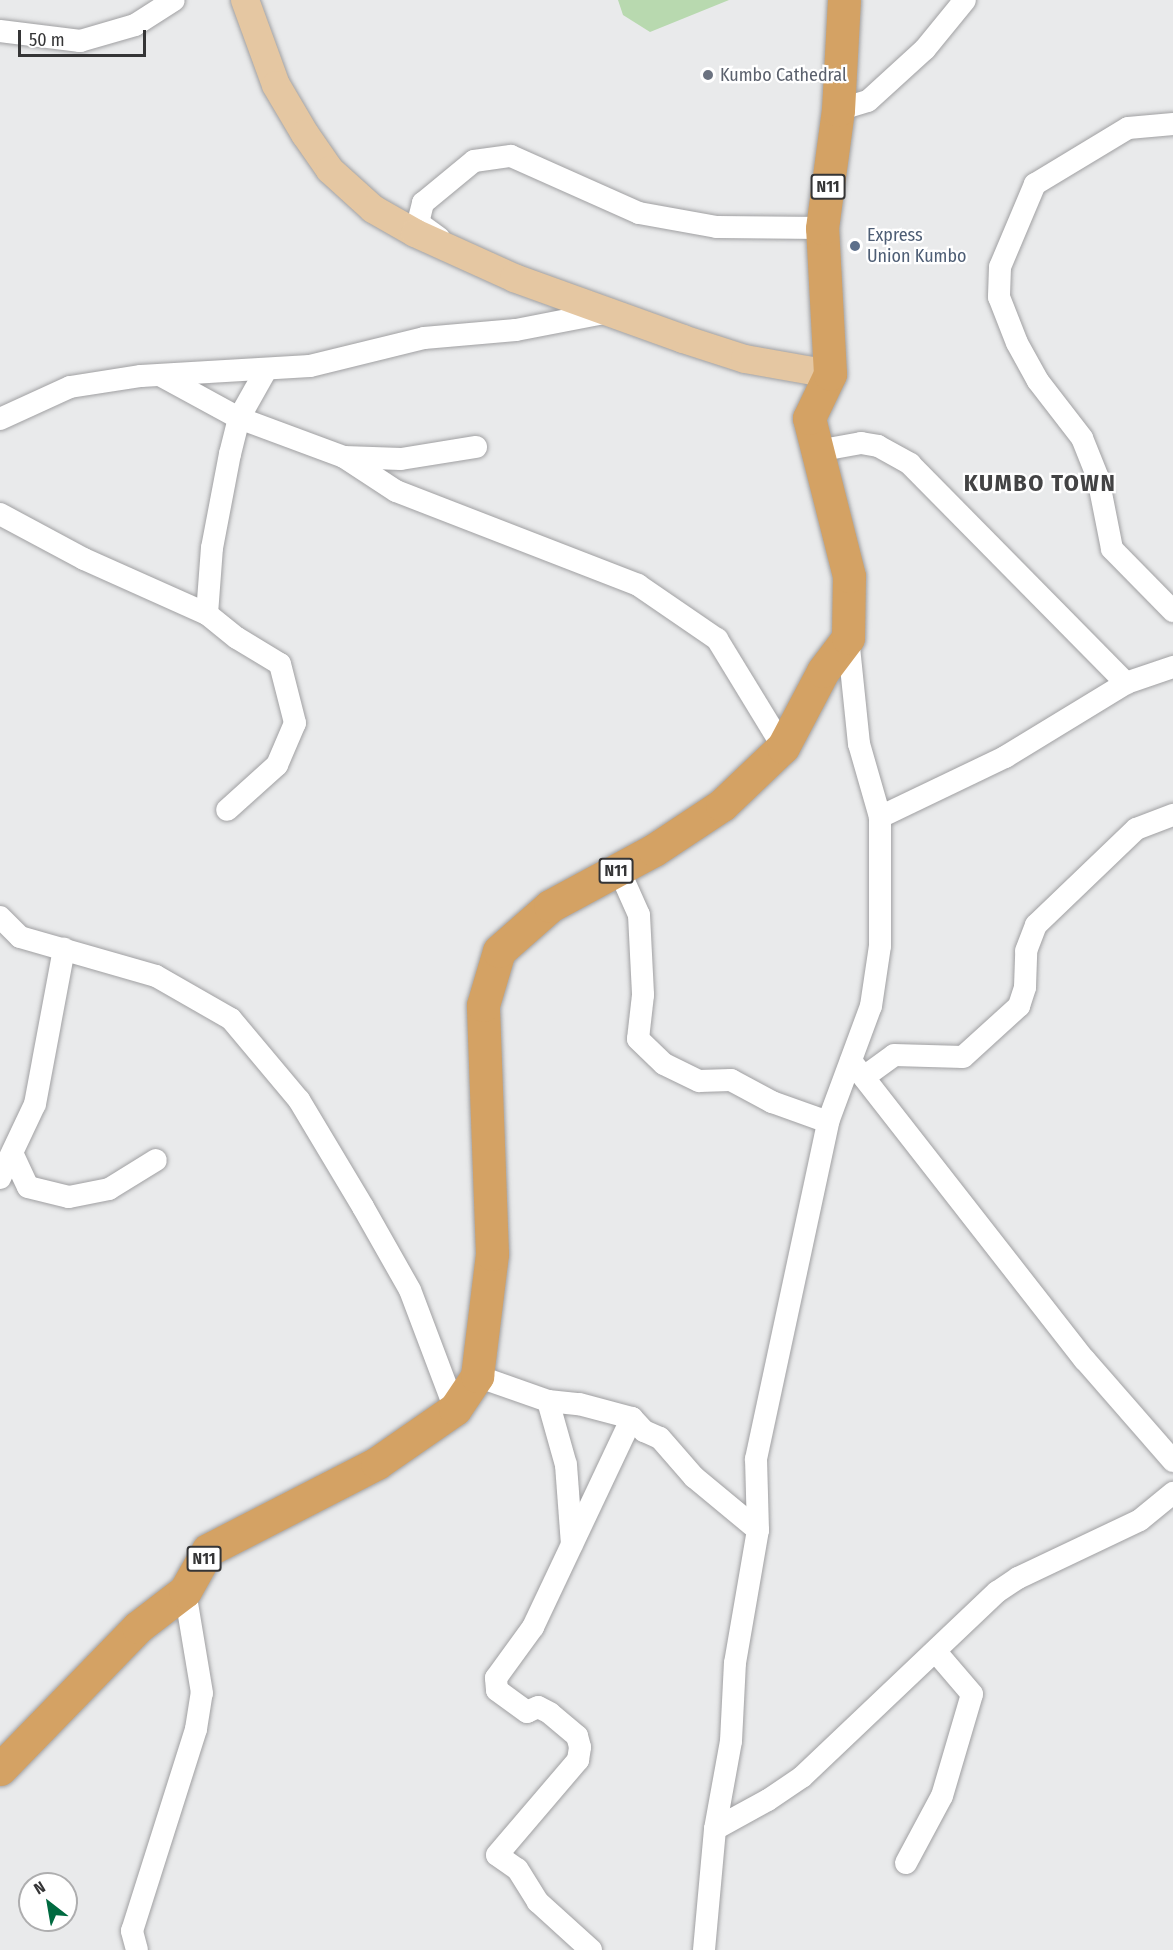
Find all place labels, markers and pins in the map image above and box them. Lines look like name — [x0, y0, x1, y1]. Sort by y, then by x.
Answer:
place label: Kumbo Cathedral — [720, 64, 847, 86]
marker: Kumbo Cathedral — [701, 68, 715, 82]
place label: Express Union Kumbo — [867, 225, 966, 268]
marker: Express Union Kumbo — [848, 239, 862, 253]

